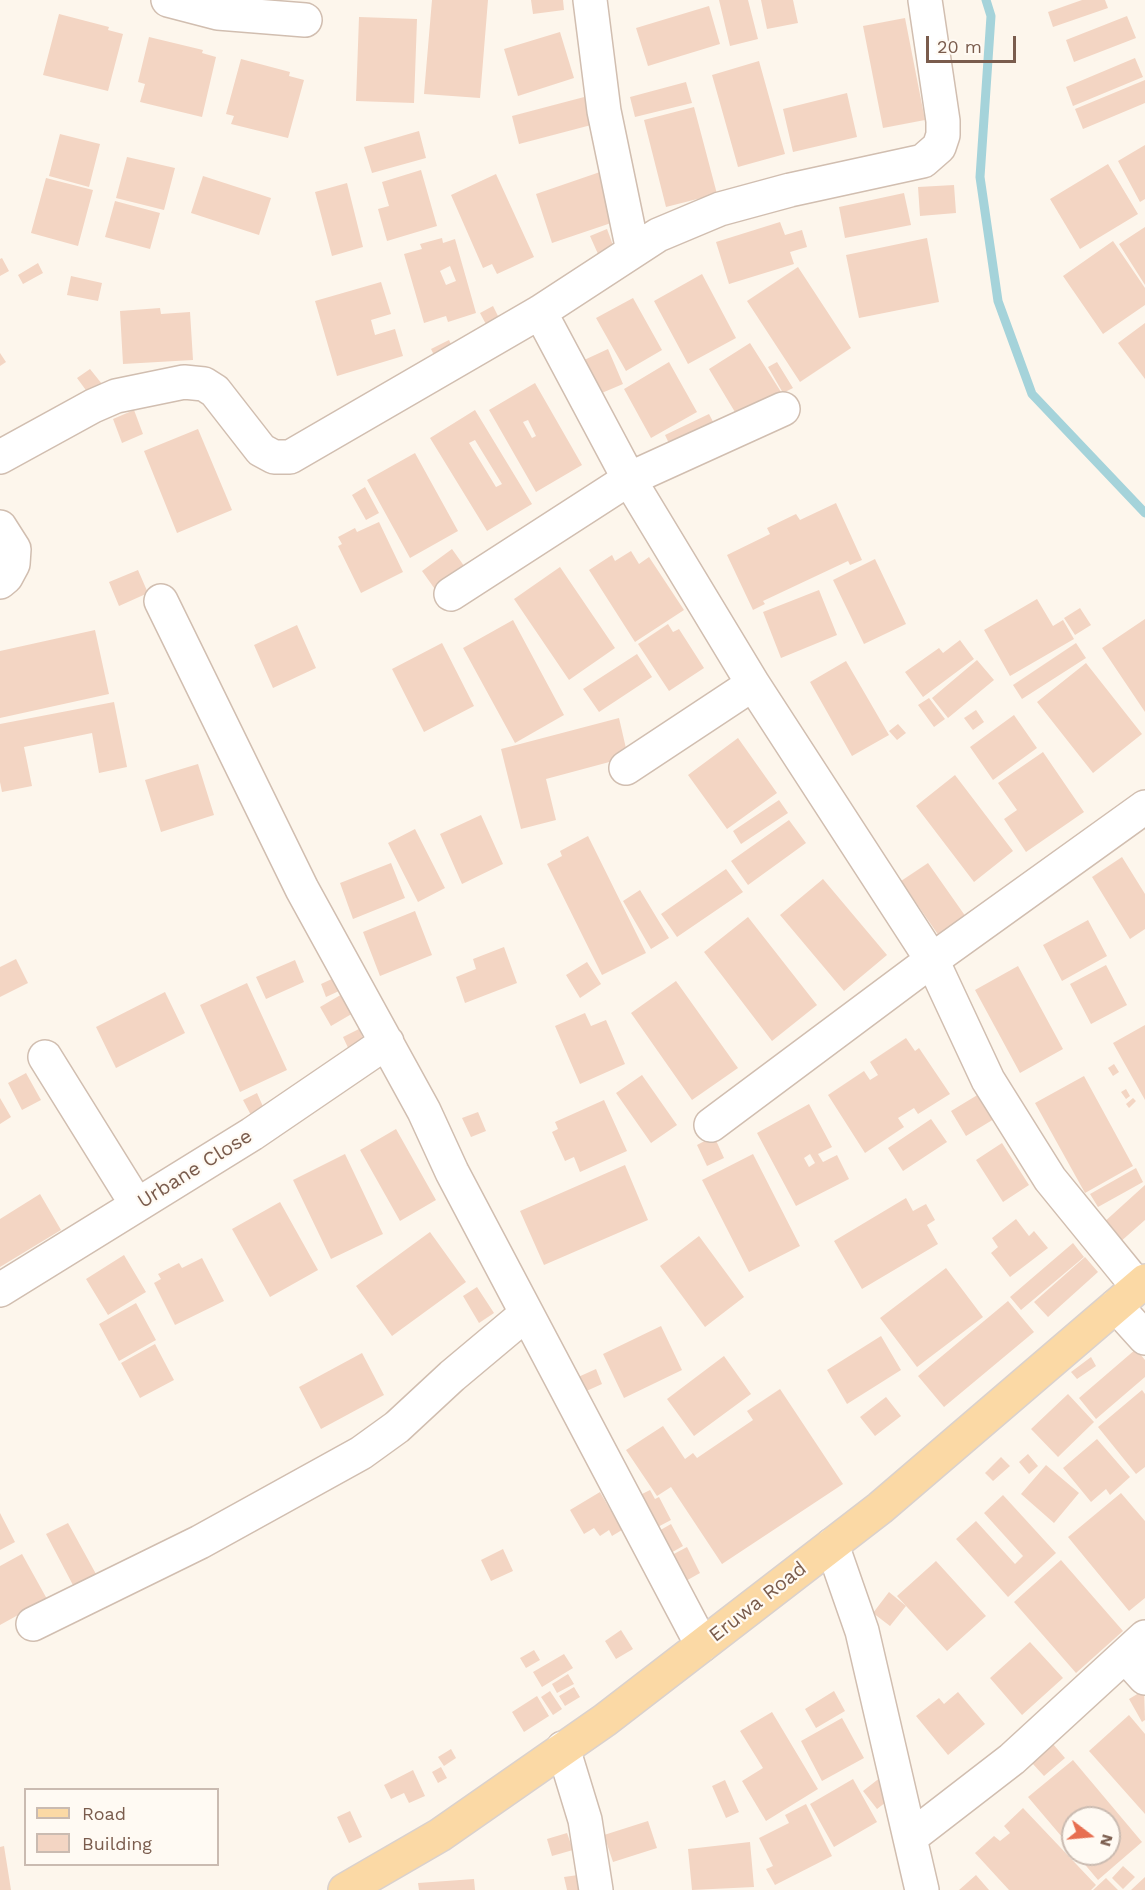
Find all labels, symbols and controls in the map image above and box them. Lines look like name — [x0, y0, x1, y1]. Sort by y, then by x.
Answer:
scale bar — [929, 24, 1019, 62]
text: 20 m — [937, 36, 982, 57]
street label: Urbane Close — [133, 1124, 257, 1214]
street label: Eruwa Road — [705, 1557, 811, 1647]
legend — [24, 1788, 219, 1866]
text: Road — [82, 1803, 126, 1824]
north arrow — [1061, 1806, 1121, 1866]
text: N — [1096, 1832, 1118, 1849]
text: Building — [82, 1833, 152, 1854]

